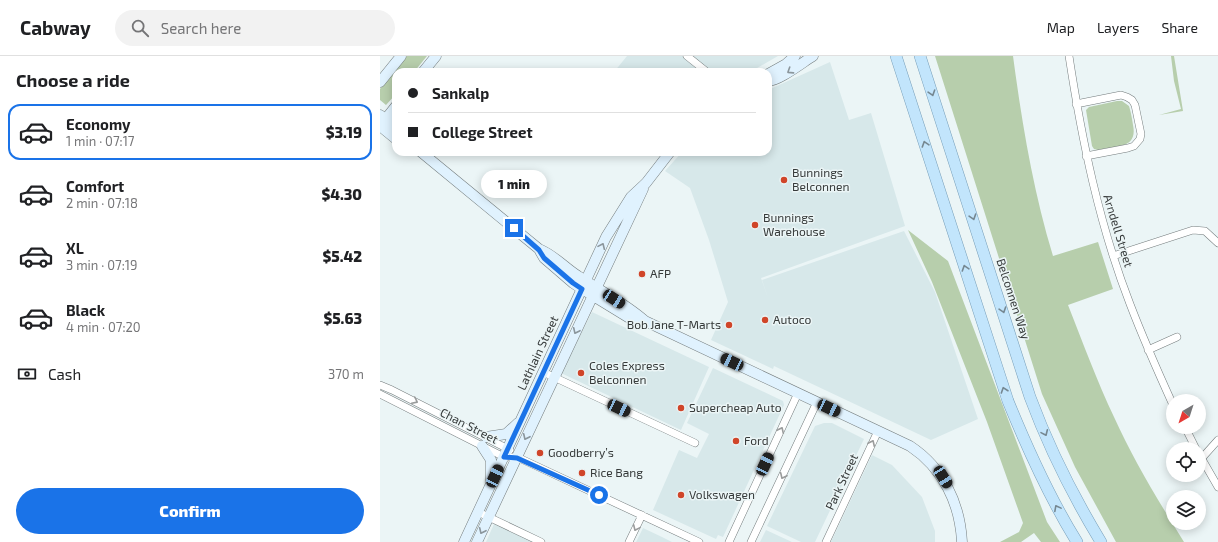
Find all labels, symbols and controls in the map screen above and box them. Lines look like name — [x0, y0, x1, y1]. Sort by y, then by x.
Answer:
search box — [115, 10, 395, 46]
text: Cabway — [20, 16, 91, 39]
icon: search — [129, 17, 151, 39]
text: Search here — [161, 19, 241, 37]
text: Map — [1047, 19, 1075, 36]
text: Layers — [1097, 19, 1139, 36]
text: Share — [1161, 19, 1198, 36]
one-way arrow — [787, 66, 794, 74]
text: Choose a ride — [16, 69, 130, 91]
text: Sankalp — [432, 84, 489, 102]
one-way arrow — [927, 89, 936, 96]
icon: car — [18, 114, 54, 150]
text: Economy — [66, 115, 131, 133]
text: $3.19 — [326, 123, 362, 141]
text: College Street — [432, 123, 533, 141]
text: 1 min · 07:17 — [66, 133, 135, 149]
one-way arrow — [922, 141, 930, 148]
place label: Bunnings Belconnen — [792, 165, 849, 193]
callout: 1 min — [481, 170, 547, 198]
marker: Bunnings Belconnen — [779, 175, 789, 185]
icon: car — [18, 176, 54, 212]
text: 1 min — [498, 176, 530, 192]
text: Comfort — [66, 177, 124, 195]
text: $4.30 — [321, 185, 362, 203]
street label: Arndell Street — [1101, 193, 1137, 269]
text: 2 min · 07:18 — [66, 195, 138, 211]
place label: Bunnings Warehouse — [763, 210, 825, 238]
one-way arrow — [968, 213, 976, 220]
route end — [505, 219, 523, 237]
marker: Bunnings Warehouse — [750, 220, 760, 230]
icon: car — [18, 238, 54, 274]
text: XL — [66, 239, 84, 257]
one-way arrow — [598, 243, 606, 250]
text: $5.42 — [322, 247, 362, 265]
text: 3 min · 07:19 — [66, 257, 137, 273]
street label: Belconnen Way — [994, 257, 1034, 341]
one-way arrow — [961, 264, 970, 271]
place label: AFP — [650, 266, 671, 280]
marker: AFP — [637, 269, 647, 279]
car — [601, 287, 627, 311]
icon: car — [18, 300, 54, 336]
text: Black — [66, 301, 105, 319]
one-way arrow — [998, 307, 1007, 314]
text: $5.63 — [323, 309, 362, 327]
place label: Autoco — [773, 312, 811, 326]
street label: Lathlain Street — [514, 313, 561, 392]
marker: Autoco — [760, 315, 770, 325]
place label: Bob Jane T-Marts — [627, 317, 721, 331]
text: 4 min · 07:20 — [66, 319, 141, 335]
marker: Bob Jane T-Marts — [724, 320, 734, 330]
one-way arrow — [573, 327, 581, 334]
car — [719, 351, 745, 373]
place label: Coles Express Belconnen — [589, 358, 665, 386]
icon: cash — [16, 363, 38, 385]
text: Cash — [48, 365, 81, 383]
text: 370 m — [328, 366, 364, 382]
marker: Coles Express Belconnen — [576, 368, 586, 378]
one-way arrow — [1001, 386, 1009, 393]
north arrow — [1166, 394, 1206, 434]
map controls — [1166, 394, 1206, 530]
one-way arrow — [411, 397, 419, 404]
car — [606, 397, 632, 419]
car — [816, 397, 842, 419]
place label: Supercheap Auto — [689, 400, 782, 414]
marker: Supercheap Auto — [676, 403, 686, 413]
street label: Chan Street — [438, 404, 501, 446]
one-way arrow — [776, 427, 784, 434]
one-way arrow — [1040, 430, 1048, 437]
one-way arrow — [523, 433, 531, 441]
place label: Ford — [744, 433, 769, 447]
marker: Ford — [731, 436, 741, 446]
one-way arrow — [867, 440, 875, 447]
button: locate — [1166, 442, 1206, 482]
place label: Goodberry’s — [548, 445, 614, 459]
marker: Goodberry’s — [535, 448, 545, 458]
car — [754, 451, 776, 477]
street label: Park Street — [822, 451, 860, 512]
car — [484, 463, 506, 489]
car — [932, 464, 954, 490]
place label: Rice Bang — [590, 465, 643, 479]
marker: Rice Bang — [577, 468, 587, 478]
one-way arrow — [780, 471, 788, 479]
route start — [590, 486, 608, 504]
place label: Volkswagen — [689, 487, 755, 501]
button: Confirm — [16, 488, 364, 534]
marker: Volkswagen — [676, 490, 686, 500]
button: layers — [1166, 490, 1206, 530]
one-way arrow — [1054, 505, 1062, 512]
one-way arrow — [632, 525, 640, 532]
one-way arrow — [479, 526, 487, 534]

